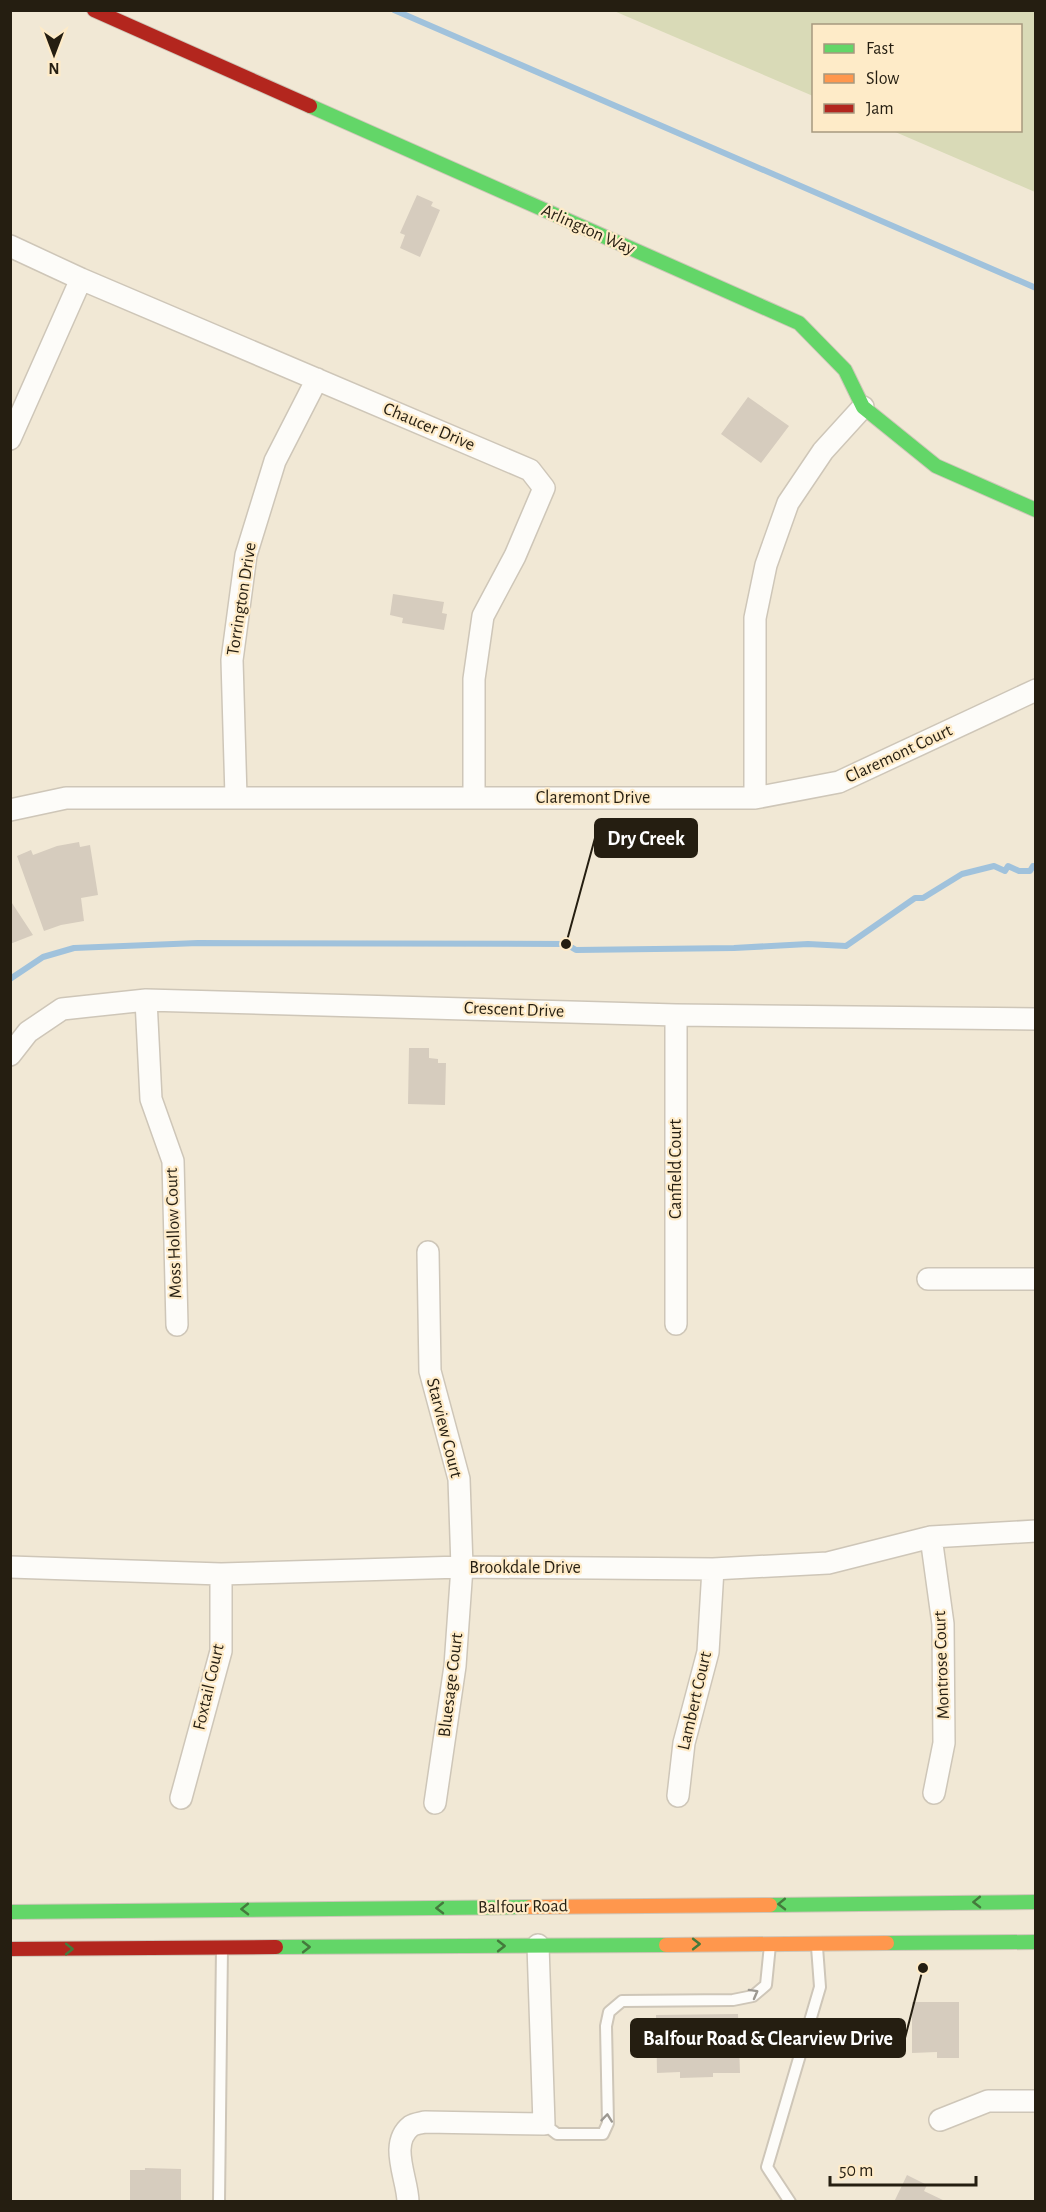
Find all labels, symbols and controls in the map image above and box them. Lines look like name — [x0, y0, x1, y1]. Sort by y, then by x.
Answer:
north arrow — [24, 24, 84, 84]
legend — [812, 24, 1022, 132]
text: Fast — [866, 40, 894, 58]
text: N — [48, 60, 60, 76]
text: Slow — [866, 70, 899, 88]
text: Jam — [866, 100, 894, 118]
street label: Arlington Way — [539, 201, 638, 259]
street label: Chaucer Drive — [381, 400, 477, 454]
street label: Torrington Drive — [224, 541, 260, 657]
street label: Claremont Court — [843, 721, 955, 787]
street label: Claremont Drive — [536, 789, 650, 807]
callout: Dry Creek — [595, 819, 697, 857]
text: Dry Creek — [607, 829, 685, 849]
street label: Crescent Drive — [464, 999, 564, 1021]
street label: Canfield Court — [667, 1119, 685, 1219]
street label: Moss Hollow Court — [163, 1167, 185, 1299]
street label: Starview Court — [423, 1376, 465, 1480]
street label: Brookdale Drive — [469, 1559, 581, 1577]
street label: Montrose Court — [931, 1610, 953, 1720]
street label: Bluesage Court — [436, 1632, 466, 1738]
street label: Foxtail Court — [190, 1642, 228, 1732]
street label: Lambert Court — [675, 1650, 715, 1752]
one-way arrow — [973, 1896, 982, 1909]
street label: Balfour Road — [478, 1897, 568, 1917]
one-way arrow — [778, 1898, 787, 1910]
one-way arrow — [436, 1901, 445, 1914]
one-way arrow — [241, 1903, 250, 1915]
one-way arrow — [691, 1938, 700, 1950]
one-way arrow — [496, 1940, 505, 1952]
one-way arrow — [301, 1941, 310, 1953]
one-way arrow — [64, 1943, 73, 1955]
one-way arrow — [748, 1989, 758, 2000]
callout: Balfour Road & Clearview Drive — [631, 2019, 905, 2057]
text: Balfour Road & Clearview Drive — [643, 2029, 893, 2049]
one-way arrow — [600, 2113, 613, 2123]
scale bar — [830, 2149, 976, 2187]
text: 50 m — [839, 2162, 873, 2180]

